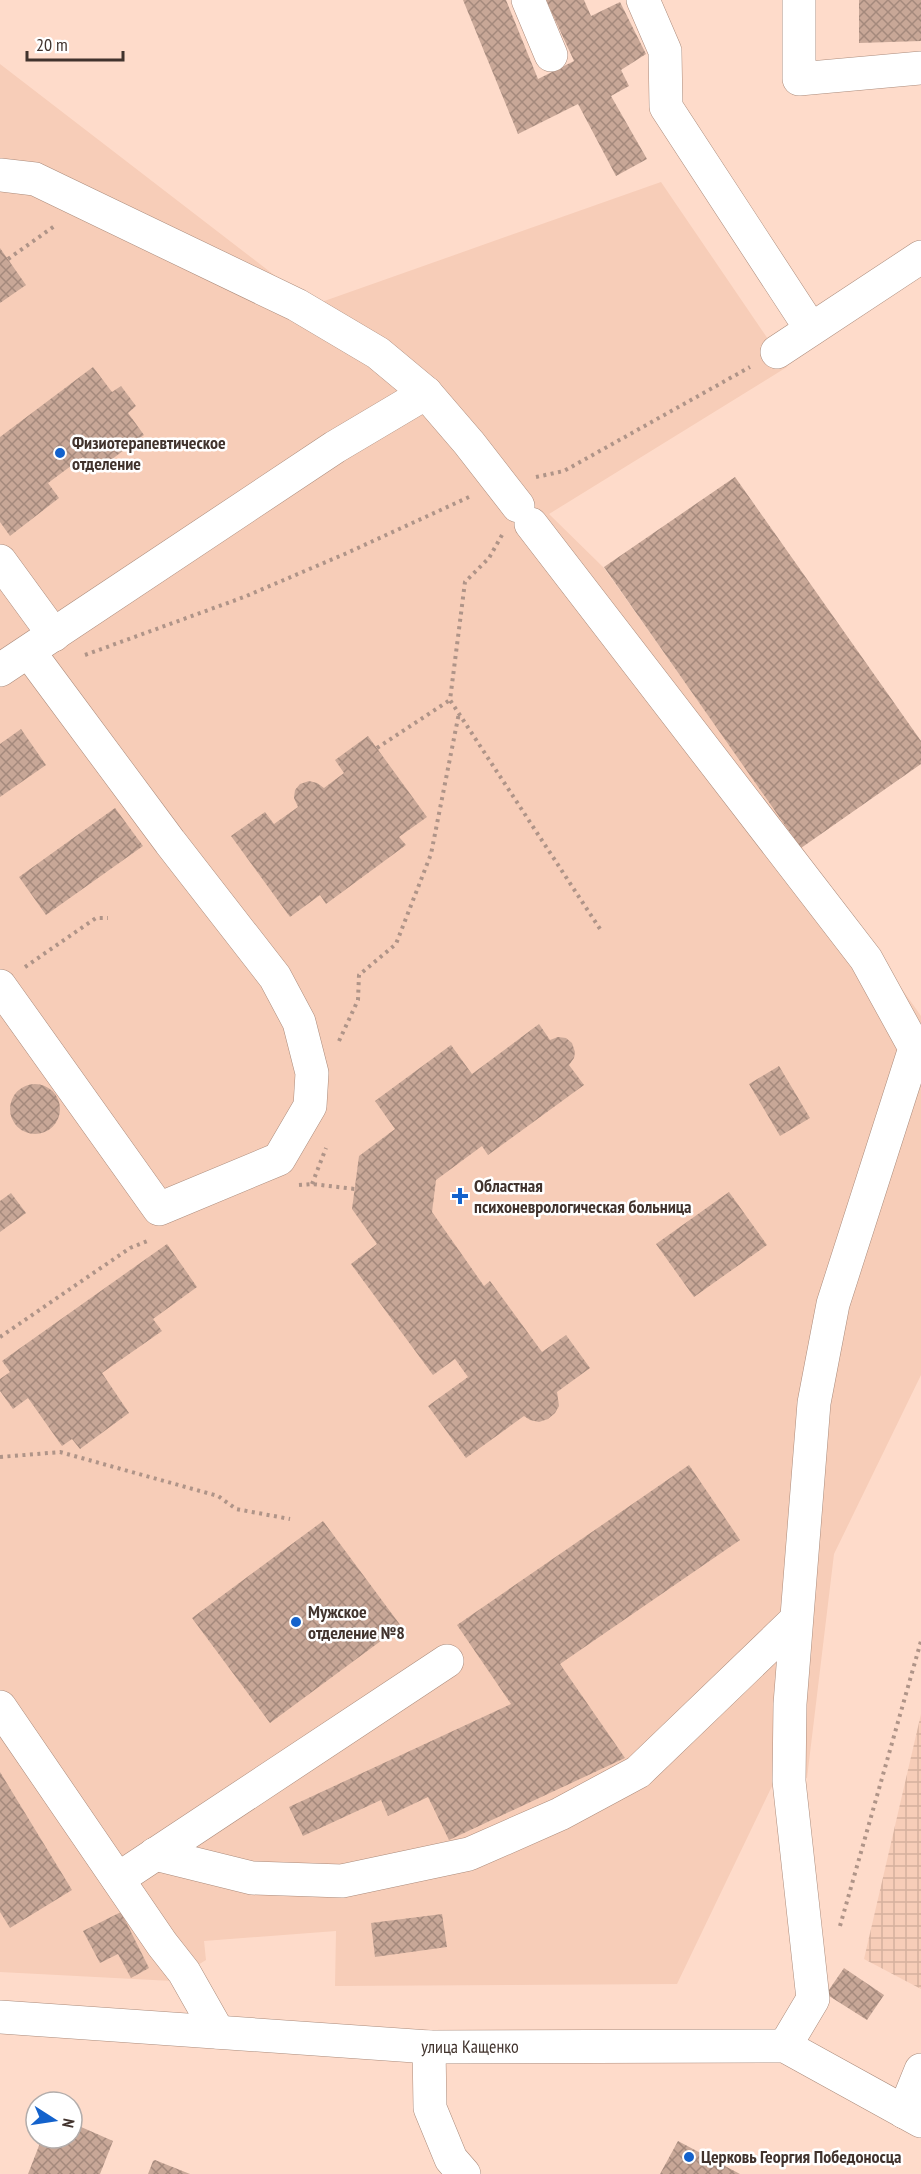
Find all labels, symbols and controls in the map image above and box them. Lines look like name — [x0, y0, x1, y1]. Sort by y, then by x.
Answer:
scale bar — [27, 24, 123, 62]
text: 20 m — [36, 33, 68, 56]
place label: Физиотерапевтическое отделение — [72, 431, 226, 475]
marker: Физиотерапевтическое отделение — [53, 446, 67, 460]
place label: Областная психоневрологическая больница — [474, 1174, 692, 1218]
marker: Областная психоневрологическая больница — [451, 1187, 469, 1205]
place label: Мужское отделение №8 — [308, 1600, 405, 1644]
marker: Мужское отделение №8 — [289, 1615, 303, 1629]
street label: улица Кащенко — [420, 2034, 519, 2058]
north arrow — [24, 2090, 84, 2150]
text: N — [58, 2117, 79, 2129]
place label: Церковь Георгия Победоносца — [701, 2145, 901, 2168]
marker: Церковь Георгия Победоносца — [682, 2150, 696, 2164]

